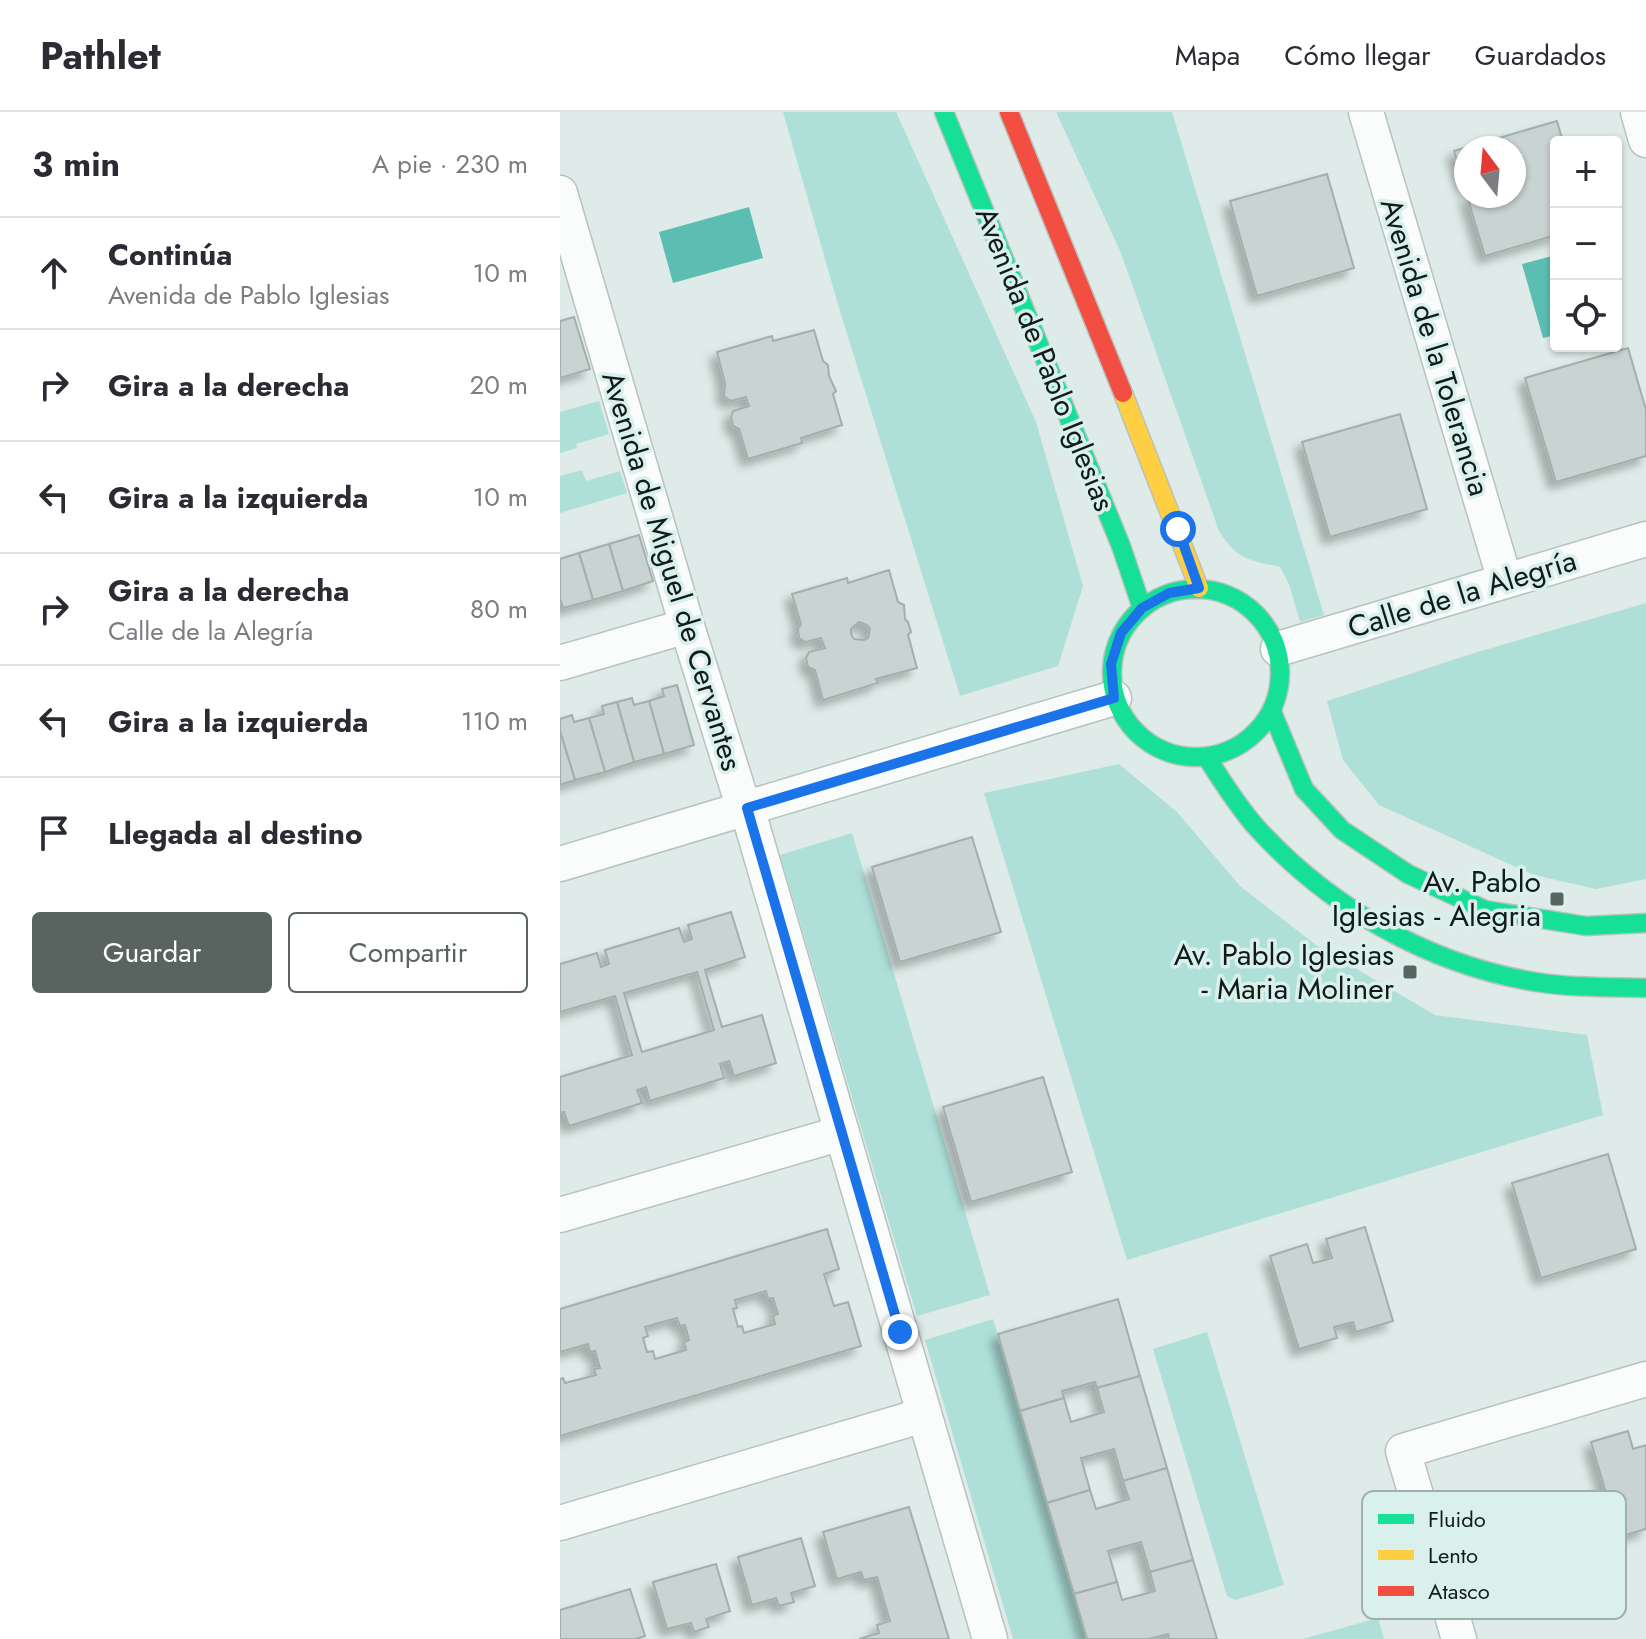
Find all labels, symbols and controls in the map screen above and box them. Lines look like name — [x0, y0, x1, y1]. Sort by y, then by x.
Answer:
text: Pathlet — [40, 28, 161, 83]
text: Mapa — [1175, 35, 1240, 76]
text: Cómo llegar — [1284, 35, 1431, 76]
text: Guardados — [1475, 35, 1606, 76]
north arrow — [1454, 136, 1526, 208]
map controls — [1550, 136, 1622, 352]
button: + — [1550, 136, 1622, 208]
text: 3 min — [32, 140, 120, 189]
text: A pie · 230 m — [372, 145, 528, 183]
street label: Avenida de la Tolerancia — [1370, 193, 1501, 501]
street label: Avenida de Pablo Iglesias — [965, 200, 1126, 517]
button: − — [1550, 208, 1622, 280]
text: Continúa — [108, 233, 232, 276]
icon: ahead — [32, 251, 76, 295]
text: 10 m — [473, 254, 528, 292]
text: Avenida de Pablo Iglesias — [108, 276, 389, 314]
button: locate — [1550, 280, 1622, 352]
icon: right — [32, 363, 76, 407]
text: Gira a la derecha — [108, 364, 349, 407]
text: 20 m — [470, 366, 528, 404]
street label: Avenida de Miguel de Cervantes — [591, 366, 754, 776]
icon: left — [32, 475, 76, 519]
text: Gira a la izquierda — [108, 476, 368, 519]
text: 10 m — [473, 478, 528, 516]
route start — [1160, 511, 1196, 547]
street label: Calle de la Alegría — [1342, 538, 1581, 649]
text: Gira a la derecha — [108, 569, 349, 612]
icon: right — [32, 587, 76, 631]
text: 80 m — [470, 590, 528, 628]
text: Calle de la Alegría — [108, 612, 313, 650]
icon: left — [32, 699, 76, 743]
text: Gira a la izquierda — [108, 700, 368, 743]
text: 110 m — [461, 702, 528, 740]
icon: arrive — [32, 811, 76, 855]
text: Llegada al destino — [108, 812, 363, 855]
place label: Av. Pablo Iglesias - Alegria — [1332, 860, 1541, 937]
marker: Av. Pablo Iglesias - Alegria — [1548, 890, 1566, 908]
button: Guardar — [32, 912, 272, 993]
button: Compartir — [288, 912, 528, 993]
place label: Av. Pablo Iglesias - Maria Moliner — [1174, 933, 1395, 1010]
marker: Av. Pablo Iglesias - Maria Moliner — [1401, 963, 1419, 981]
route end — [882, 1314, 918, 1350]
legend — [1362, 1491, 1626, 1619]
text: Fluido — [1428, 1503, 1486, 1535]
text: Lento — [1428, 1539, 1478, 1571]
text: Atasco — [1428, 1575, 1490, 1607]

